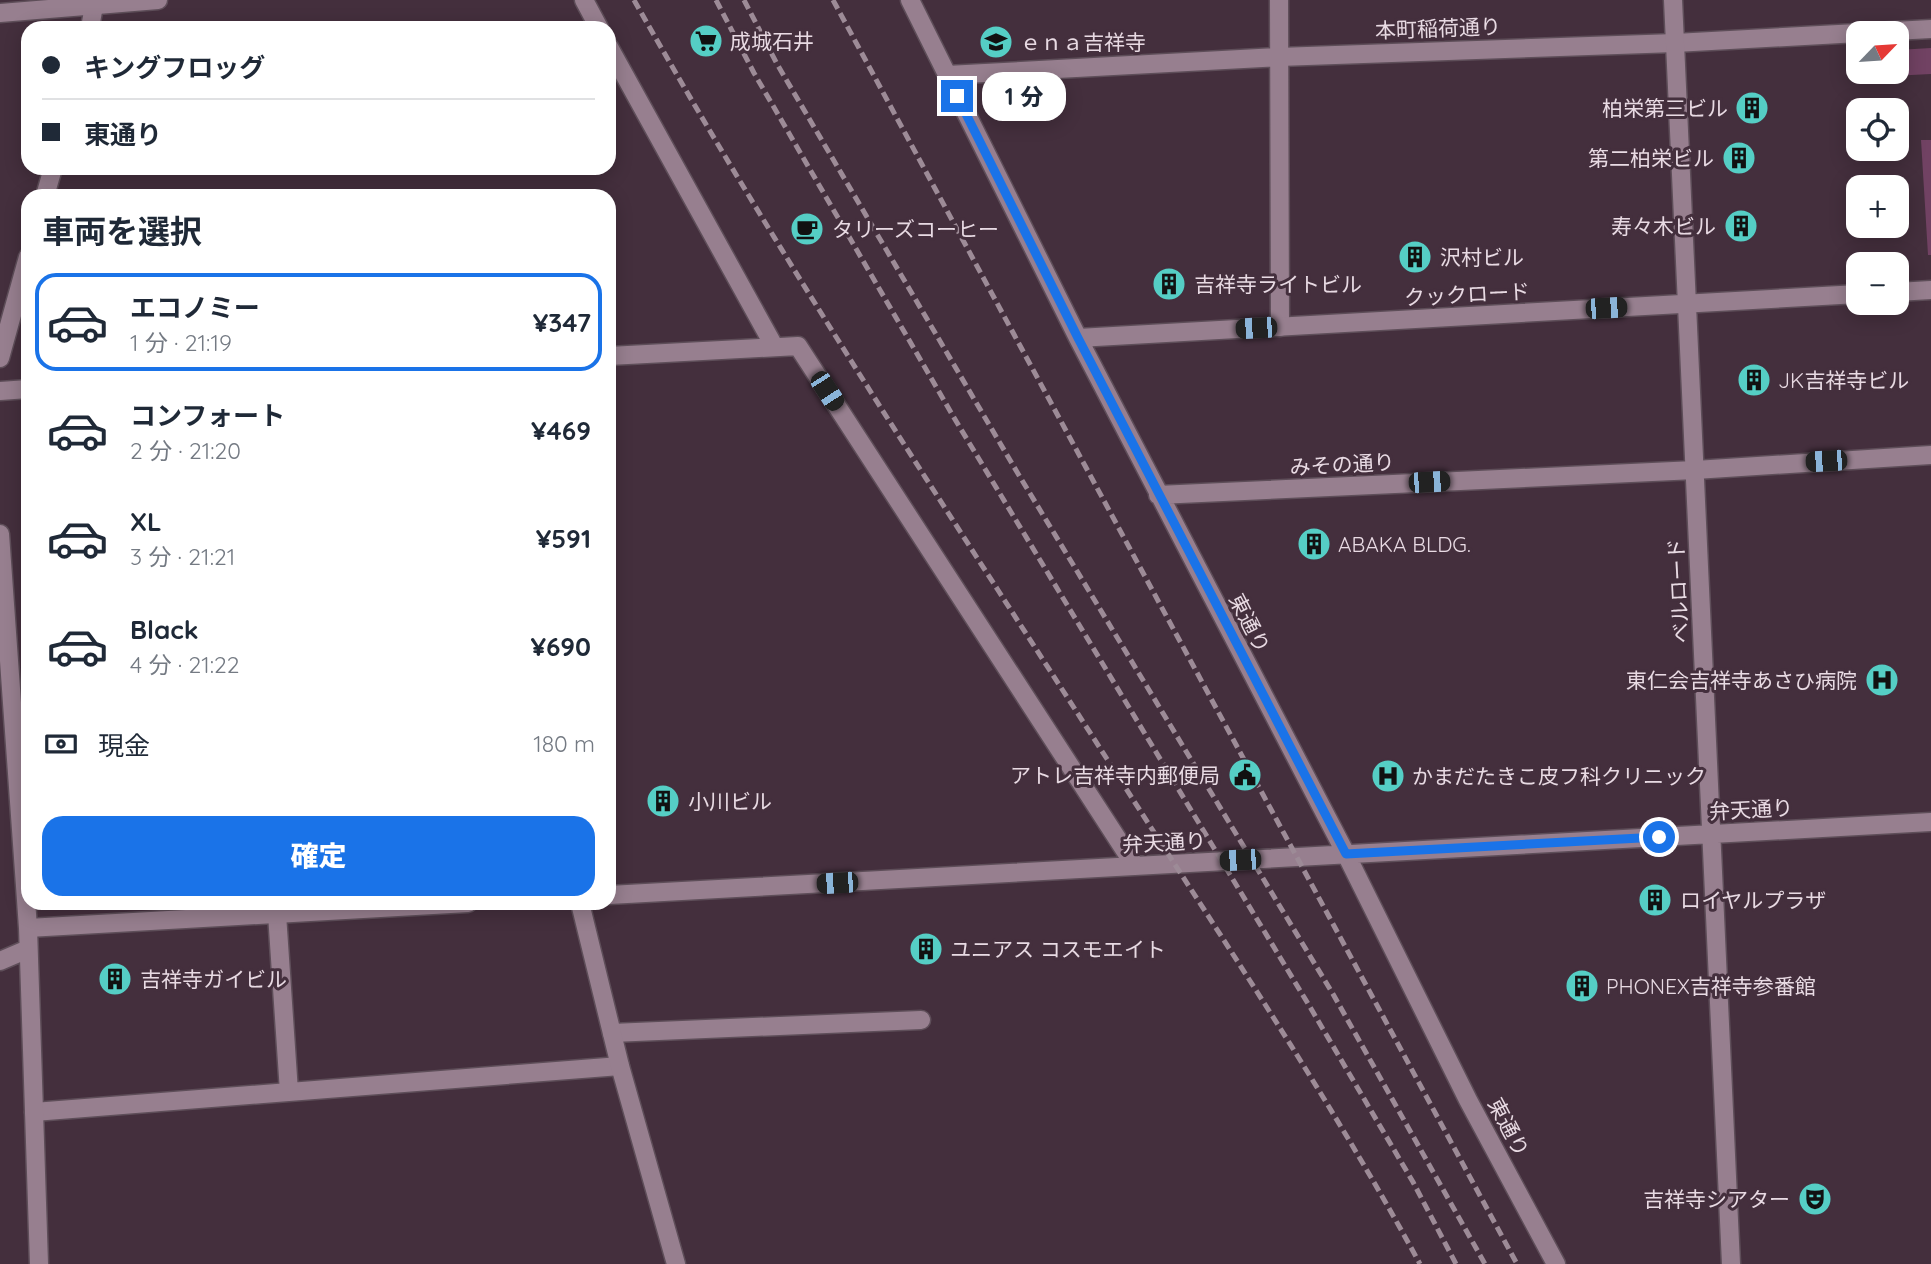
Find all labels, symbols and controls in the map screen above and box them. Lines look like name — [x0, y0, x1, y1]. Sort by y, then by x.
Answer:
street label: 本町稲荷通り — [1375, 13, 1501, 43]
north arrow — [1846, 21, 1909, 84]
map controls — [1846, 21, 1909, 315]
supermarket icon: 成城石井 — [687, 22, 725, 60]
school or university icon: ｅｎａ吉祥寺 — [977, 23, 1015, 61]
place label: 成城石井 — [730, 28, 814, 54]
place label: ｅｎａ吉祥寺 — [1020, 29, 1146, 55]
text: キングフロッグ — [84, 51, 265, 84]
callout: 1 分 — [982, 72, 1066, 120]
route end — [941, 80, 973, 112]
text: 1 分 — [1005, 82, 1043, 111]
building icon: 柏栄第三ビル — [1733, 89, 1771, 127]
place label: 柏栄第三ビル — [1602, 95, 1728, 121]
button: locate — [1846, 98, 1909, 161]
text: 東通り — [84, 118, 162, 151]
building icon: 第二柏栄ビル — [1720, 139, 1758, 177]
place label: 第二柏栄ビル — [1588, 145, 1714, 171]
button: + — [1846, 175, 1909, 238]
building icon: 寿々木ビル — [1722, 207, 1760, 245]
cafe icon: タリーズコーヒー — [788, 210, 826, 248]
text: 車両を選択 — [42, 211, 202, 251]
place label: 寿々木ビル — [1611, 213, 1716, 239]
place label: タリーズコーヒー — [832, 216, 999, 242]
building icon: 沢村ビル — [1396, 238, 1434, 276]
place label: 沢村ビル — [1440, 244, 1524, 270]
button: − — [1846, 252, 1909, 315]
building icon: 吉祥寺ライトビル — [1150, 265, 1188, 303]
place label: 吉祥寺ライトビル — [1194, 271, 1362, 297]
street label: クックロード — [1403, 278, 1531, 310]
icon: car — [46, 291, 109, 354]
text: エコノミー — [130, 291, 260, 324]
car — [1585, 296, 1628, 320]
text: ¥347 — [533, 306, 591, 339]
car — [1235, 316, 1278, 340]
text: 1 分 · 21:19 — [130, 328, 232, 357]
building icon: JK吉祥寺ビル — [1735, 361, 1773, 399]
place label: JK吉祥寺ビル — [1778, 367, 1909, 393]
car — [807, 368, 848, 414]
icon: car — [46, 399, 109, 462]
text: コンフォート — [130, 399, 285, 432]
text: ¥469 — [531, 414, 591, 447]
text: 2 分 · 21:20 — [130, 436, 241, 465]
street label: みその通り — [1289, 448, 1395, 480]
car — [1805, 449, 1848, 473]
car — [1408, 470, 1451, 494]
text: XL — [130, 505, 162, 538]
icon: car — [46, 507, 109, 570]
text: ¥591 — [536, 522, 591, 555]
building icon: ABAKA BLDG. — [1295, 525, 1333, 563]
place label: ABAKA BLDG. — [1338, 531, 1471, 557]
street label: ベルロード — [1662, 538, 1694, 644]
text: 3 分 · 21:21 — [130, 542, 235, 571]
street label: 東通り — [1224, 589, 1276, 657]
text: Black — [130, 613, 199, 646]
icon: car — [46, 615, 109, 678]
text: ¥690 — [530, 630, 591, 663]
text: 4 分 · 21:22 — [130, 650, 239, 679]
hospital icon: 東仁会吉祥寺あさひ病院 — [1863, 661, 1901, 699]
place label: 東仁会吉祥寺あさひ病院 — [1626, 667, 1857, 693]
icon: cash — [42, 725, 80, 763]
text: 現金 — [98, 729, 150, 762]
text: 180 m — [533, 729, 595, 758]
public building icon: アトレ吉祥寺内郵便局 — [1226, 756, 1264, 794]
hospital icon: かまだたきこ皮フ科クリニック — [1369, 757, 1407, 795]
place label: アトレ吉祥寺内郵便局 — [1010, 762, 1220, 788]
place label: かまだたきこ皮フ科クリニック — [1412, 763, 1706, 789]
building icon: 小川ビル — [644, 782, 682, 820]
place label: 小川ビル — [688, 788, 772, 814]
street label: 弁天通り — [1708, 794, 1794, 824]
button: 確定 — [42, 816, 595, 896]
route start — [1643, 821, 1675, 853]
street label: 弁天通り — [1121, 827, 1207, 857]
car — [1219, 848, 1262, 872]
car — [816, 871, 859, 895]
building icon: ロイヤルプラザ — [1636, 881, 1674, 919]
place label: ロイヤルプラザ — [1680, 887, 1826, 913]
building icon: ユニアス コスモエイト — [907, 930, 945, 968]
place label: ユニアス コスモエイト — [950, 936, 1166, 962]
building icon: 吉祥寺ガイビル — [96, 960, 134, 998]
place label: 吉祥寺ガイビル — [140, 966, 287, 992]
building icon: PHONEX吉祥寺参番館 — [1563, 967, 1601, 1005]
place label: PHONEX吉祥寺参番館 — [1606, 973, 1816, 999]
street label: 東通り — [1483, 1093, 1535, 1161]
theatre icon: 吉祥寺シアター — [1796, 1180, 1834, 1218]
place label: 吉祥寺シアター — [1643, 1186, 1790, 1212]

